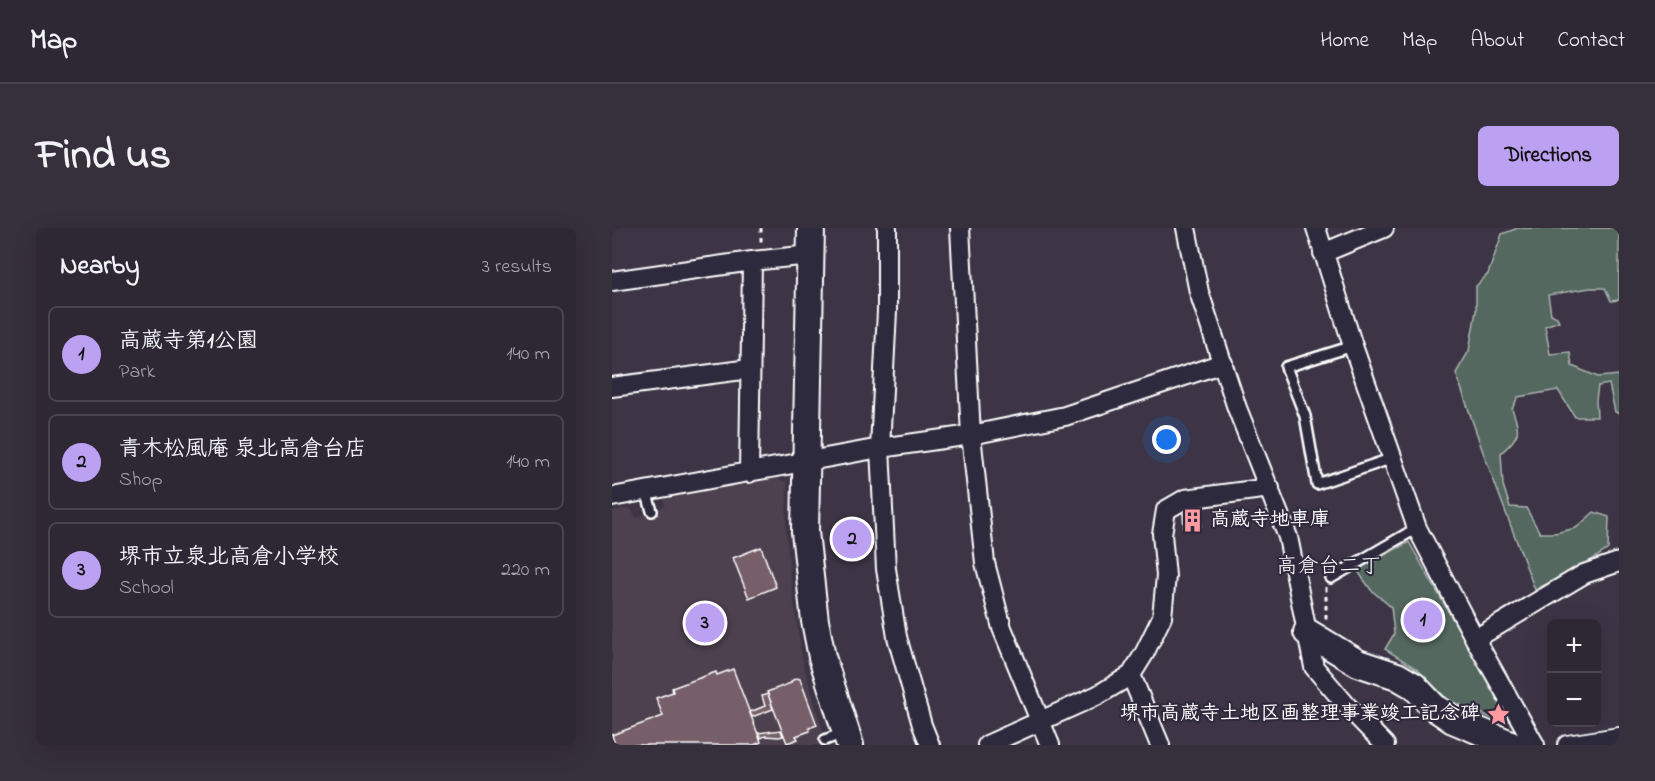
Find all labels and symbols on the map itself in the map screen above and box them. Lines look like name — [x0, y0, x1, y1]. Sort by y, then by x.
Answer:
your location — [1152, 425, 1181, 454]
place label: 高蔵寺地車庫 — [1210, 506, 1330, 535]
building icon: 高蔵寺地車庫 — [1179, 507, 1205, 533]
pin: 2 — [832, 516, 872, 562]
district label: 高倉台二丁 — [1277, 552, 1382, 582]
pin: 1 — [1404, 598, 1442, 642]
pin: 3 — [686, 600, 724, 646]
place label: 堺市高蔵寺土地区画整理事業竣工記念碑 — [1120, 700, 1480, 729]
place icon: 堺市高蔵寺土地区画整理事業竣工記念碑 — [1485, 701, 1511, 727]

